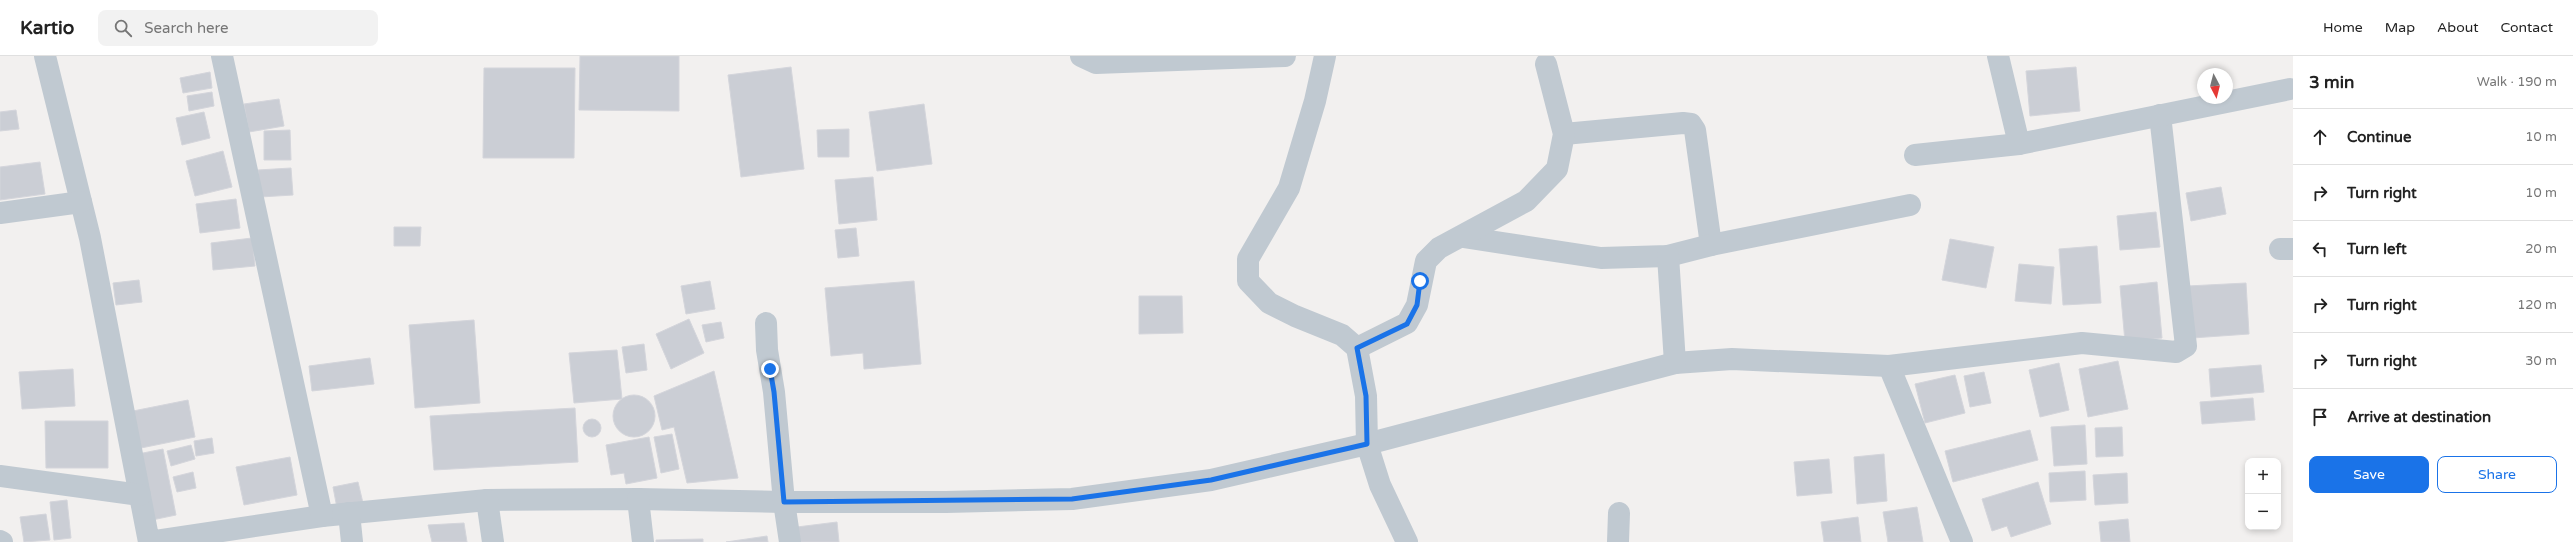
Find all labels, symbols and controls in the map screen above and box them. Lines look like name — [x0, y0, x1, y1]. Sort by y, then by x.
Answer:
search box — [98, 10, 378, 46]
text: Kartio — [20, 17, 74, 39]
icon: search — [112, 17, 134, 39]
text: Search here — [144, 19, 229, 37]
text: Home — [2323, 19, 2363, 36]
text: Map — [2385, 19, 2415, 36]
text: About — [2437, 19, 2479, 36]
text: Contact — [2501, 19, 2553, 36]
north arrow — [2197, 68, 2233, 104]
text: 3 min — [2309, 72, 2354, 93]
text: Walk · 190 m — [2477, 74, 2557, 90]
icon: ahead — [2309, 126, 2331, 148]
text: Continue — [2347, 128, 2411, 146]
text: 10 m — [2525, 129, 2557, 145]
icon: right — [2309, 182, 2331, 204]
text: Turn right — [2347, 184, 2417, 202]
text: 10 m — [2525, 185, 2557, 201]
icon: left — [2309, 238, 2331, 260]
text: Turn left — [2347, 240, 2407, 258]
text: 20 m — [2525, 241, 2557, 257]
route start — [1411, 272, 1429, 290]
icon: right — [2309, 294, 2331, 316]
text: Turn right — [2347, 296, 2417, 314]
text: 120 m — [2517, 297, 2557, 313]
icon: right — [2309, 350, 2331, 372]
text: Turn right — [2347, 352, 2417, 370]
text: 30 m — [2525, 353, 2557, 369]
route end — [761, 360, 779, 378]
icon: arrive — [2309, 406, 2331, 428]
text: Arrive at destination — [2347, 408, 2491, 426]
button: Save — [2309, 456, 2429, 493]
button: Share — [2437, 456, 2557, 493]
map controls — [2245, 458, 2281, 530]
button: + — [2245, 458, 2281, 494]
button: − — [2245, 494, 2281, 530]

